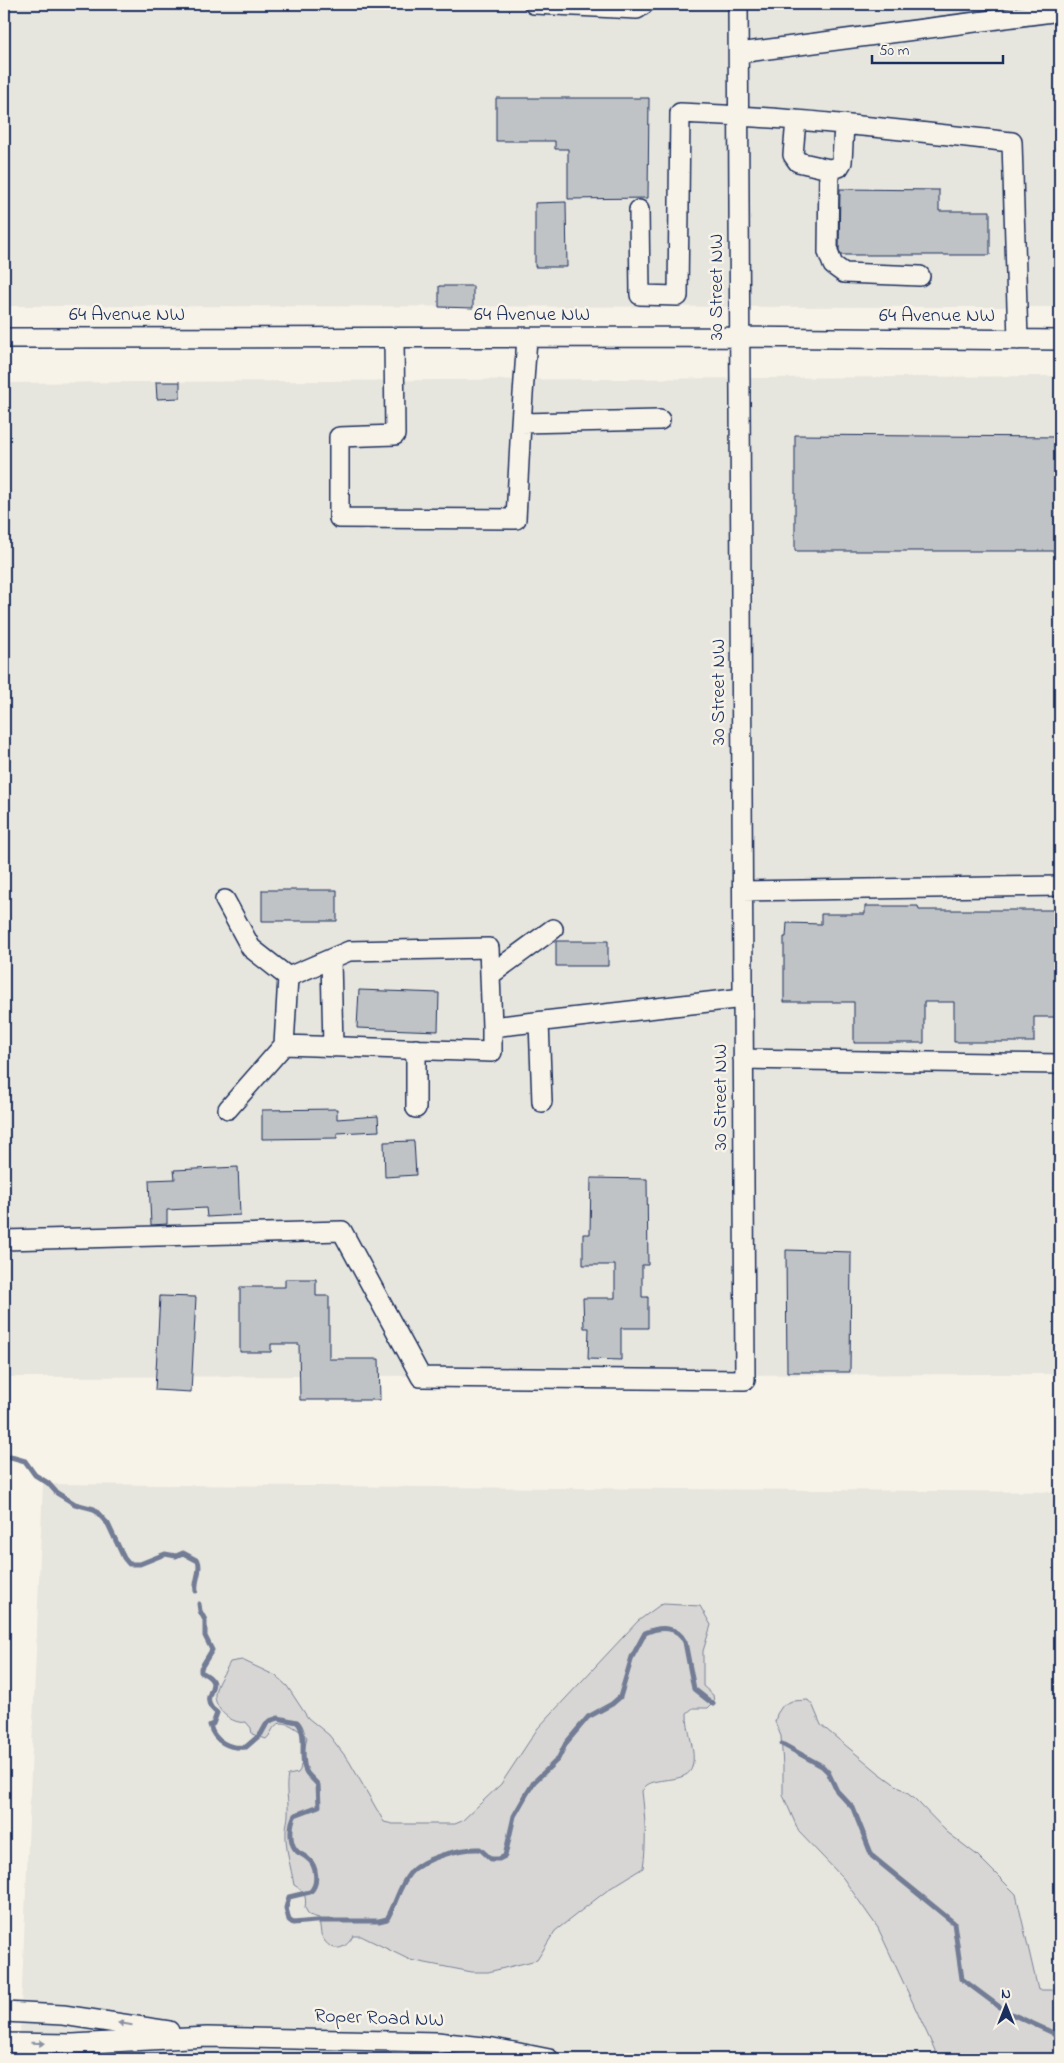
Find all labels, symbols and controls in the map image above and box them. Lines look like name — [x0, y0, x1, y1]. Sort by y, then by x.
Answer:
scale bar — [872, 32, 1003, 64]
text: 50 m — [879, 40, 910, 62]
street label: 30 Street NW — [703, 234, 732, 340]
street label: 64 Avenue NW — [69, 301, 185, 330]
street label: 64 Avenue NW — [474, 301, 590, 330]
street label: 64 Avenue NW — [879, 302, 995, 331]
street label: 30 Street NW — [705, 639, 734, 745]
street label: 30 Street NW — [707, 1044, 736, 1150]
north arrow — [982, 1980, 1032, 2030]
text: N — [1001, 1984, 1011, 2005]
street label: Roper Road NW — [314, 2002, 444, 2036]
one-way arrow — [116, 2020, 132, 2028]
one-way arrow — [30, 2040, 46, 2048]

